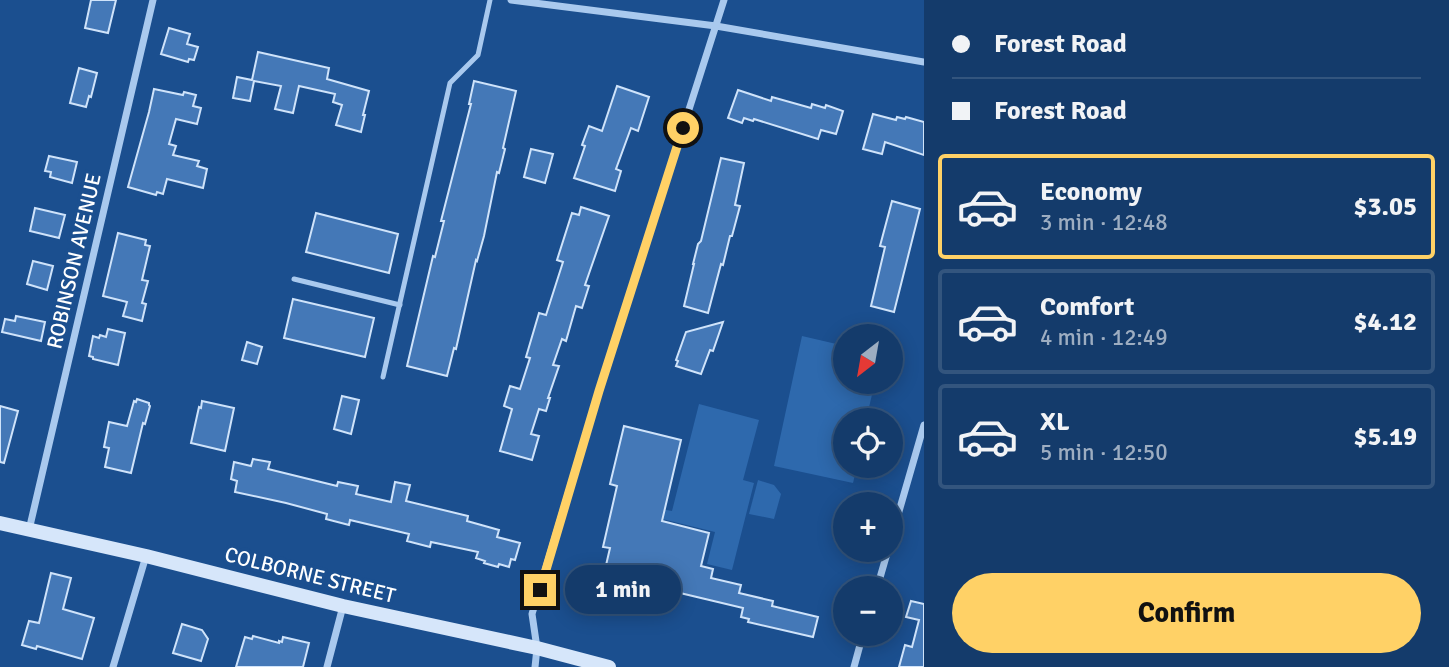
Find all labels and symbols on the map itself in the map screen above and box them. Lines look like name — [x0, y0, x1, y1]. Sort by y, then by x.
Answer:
route start — [667, 112, 699, 144]
street label: ROBINSON AVENUE — [41, 171, 107, 351]
north arrow — [833, 324, 903, 394]
street label: COLBORNE STREET — [222, 541, 399, 609]
callout: 1 min — [564, 566, 680, 614]
route end — [524, 574, 556, 606]

